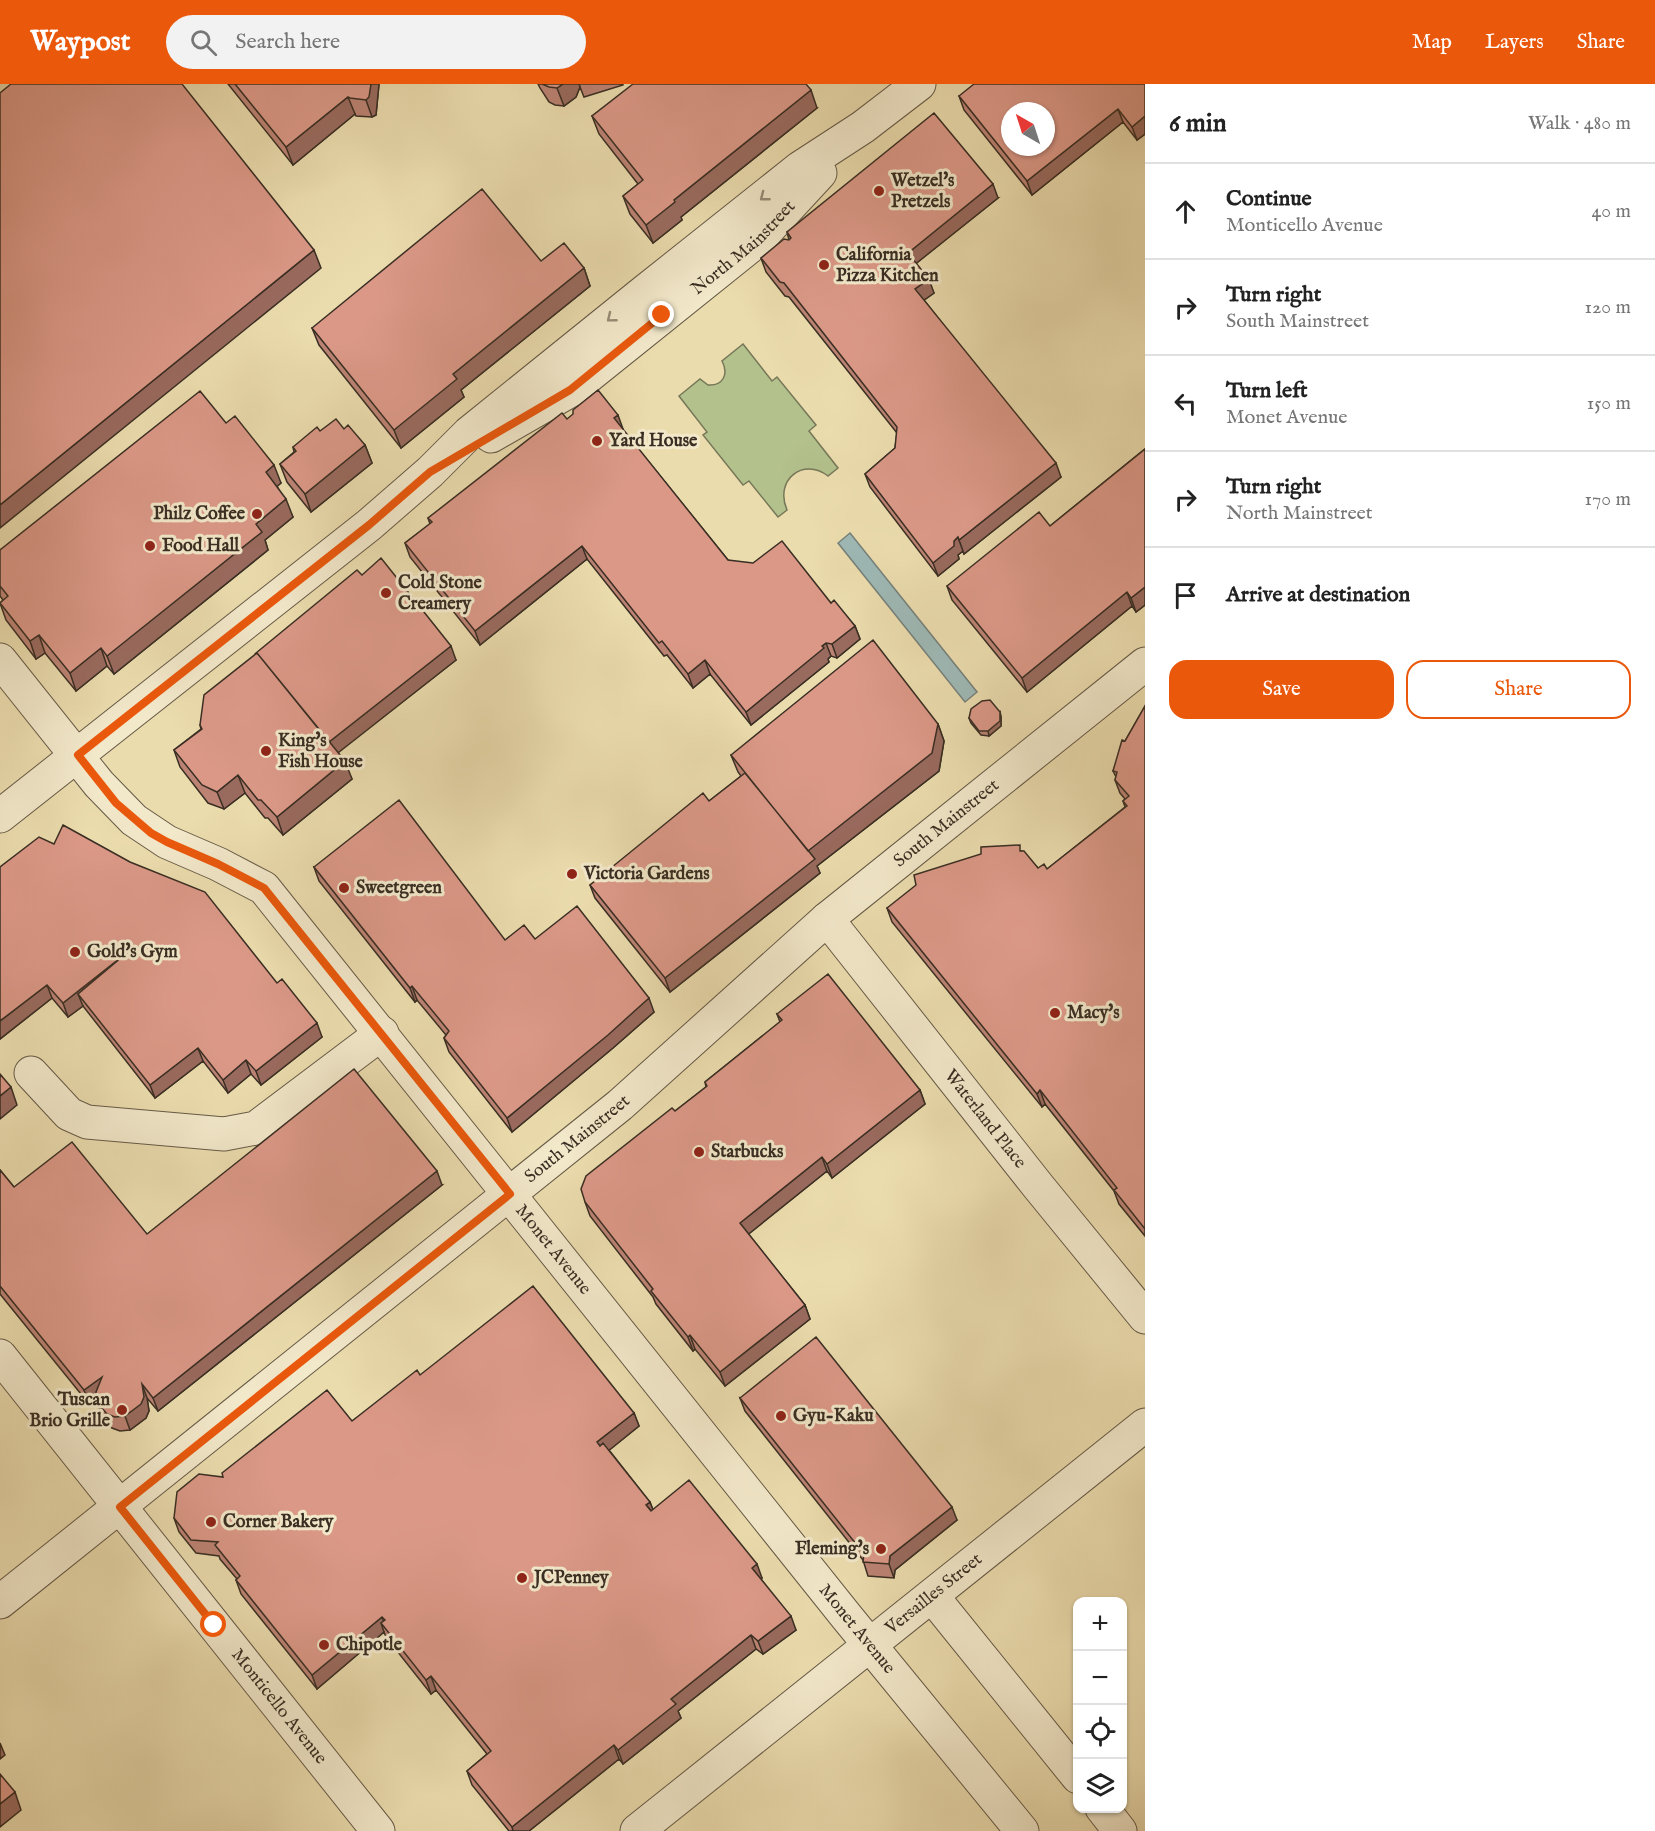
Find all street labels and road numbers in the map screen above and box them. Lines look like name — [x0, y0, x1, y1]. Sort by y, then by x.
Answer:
street label: North Mainstreet — [687, 195, 800, 300]
street label: South Mainstreet — [889, 774, 1004, 873]
street label: Waterland Place — [939, 1065, 1031, 1173]
street label: South Mainstreet — [520, 1090, 635, 1188]
street label: Monet Avenue — [510, 1200, 596, 1300]
street label: Versailles Street — [880, 1548, 987, 1640]
street label: Monet Avenue — [813, 1579, 900, 1679]
street label: Monticello Avenue — [226, 1644, 332, 1769]

